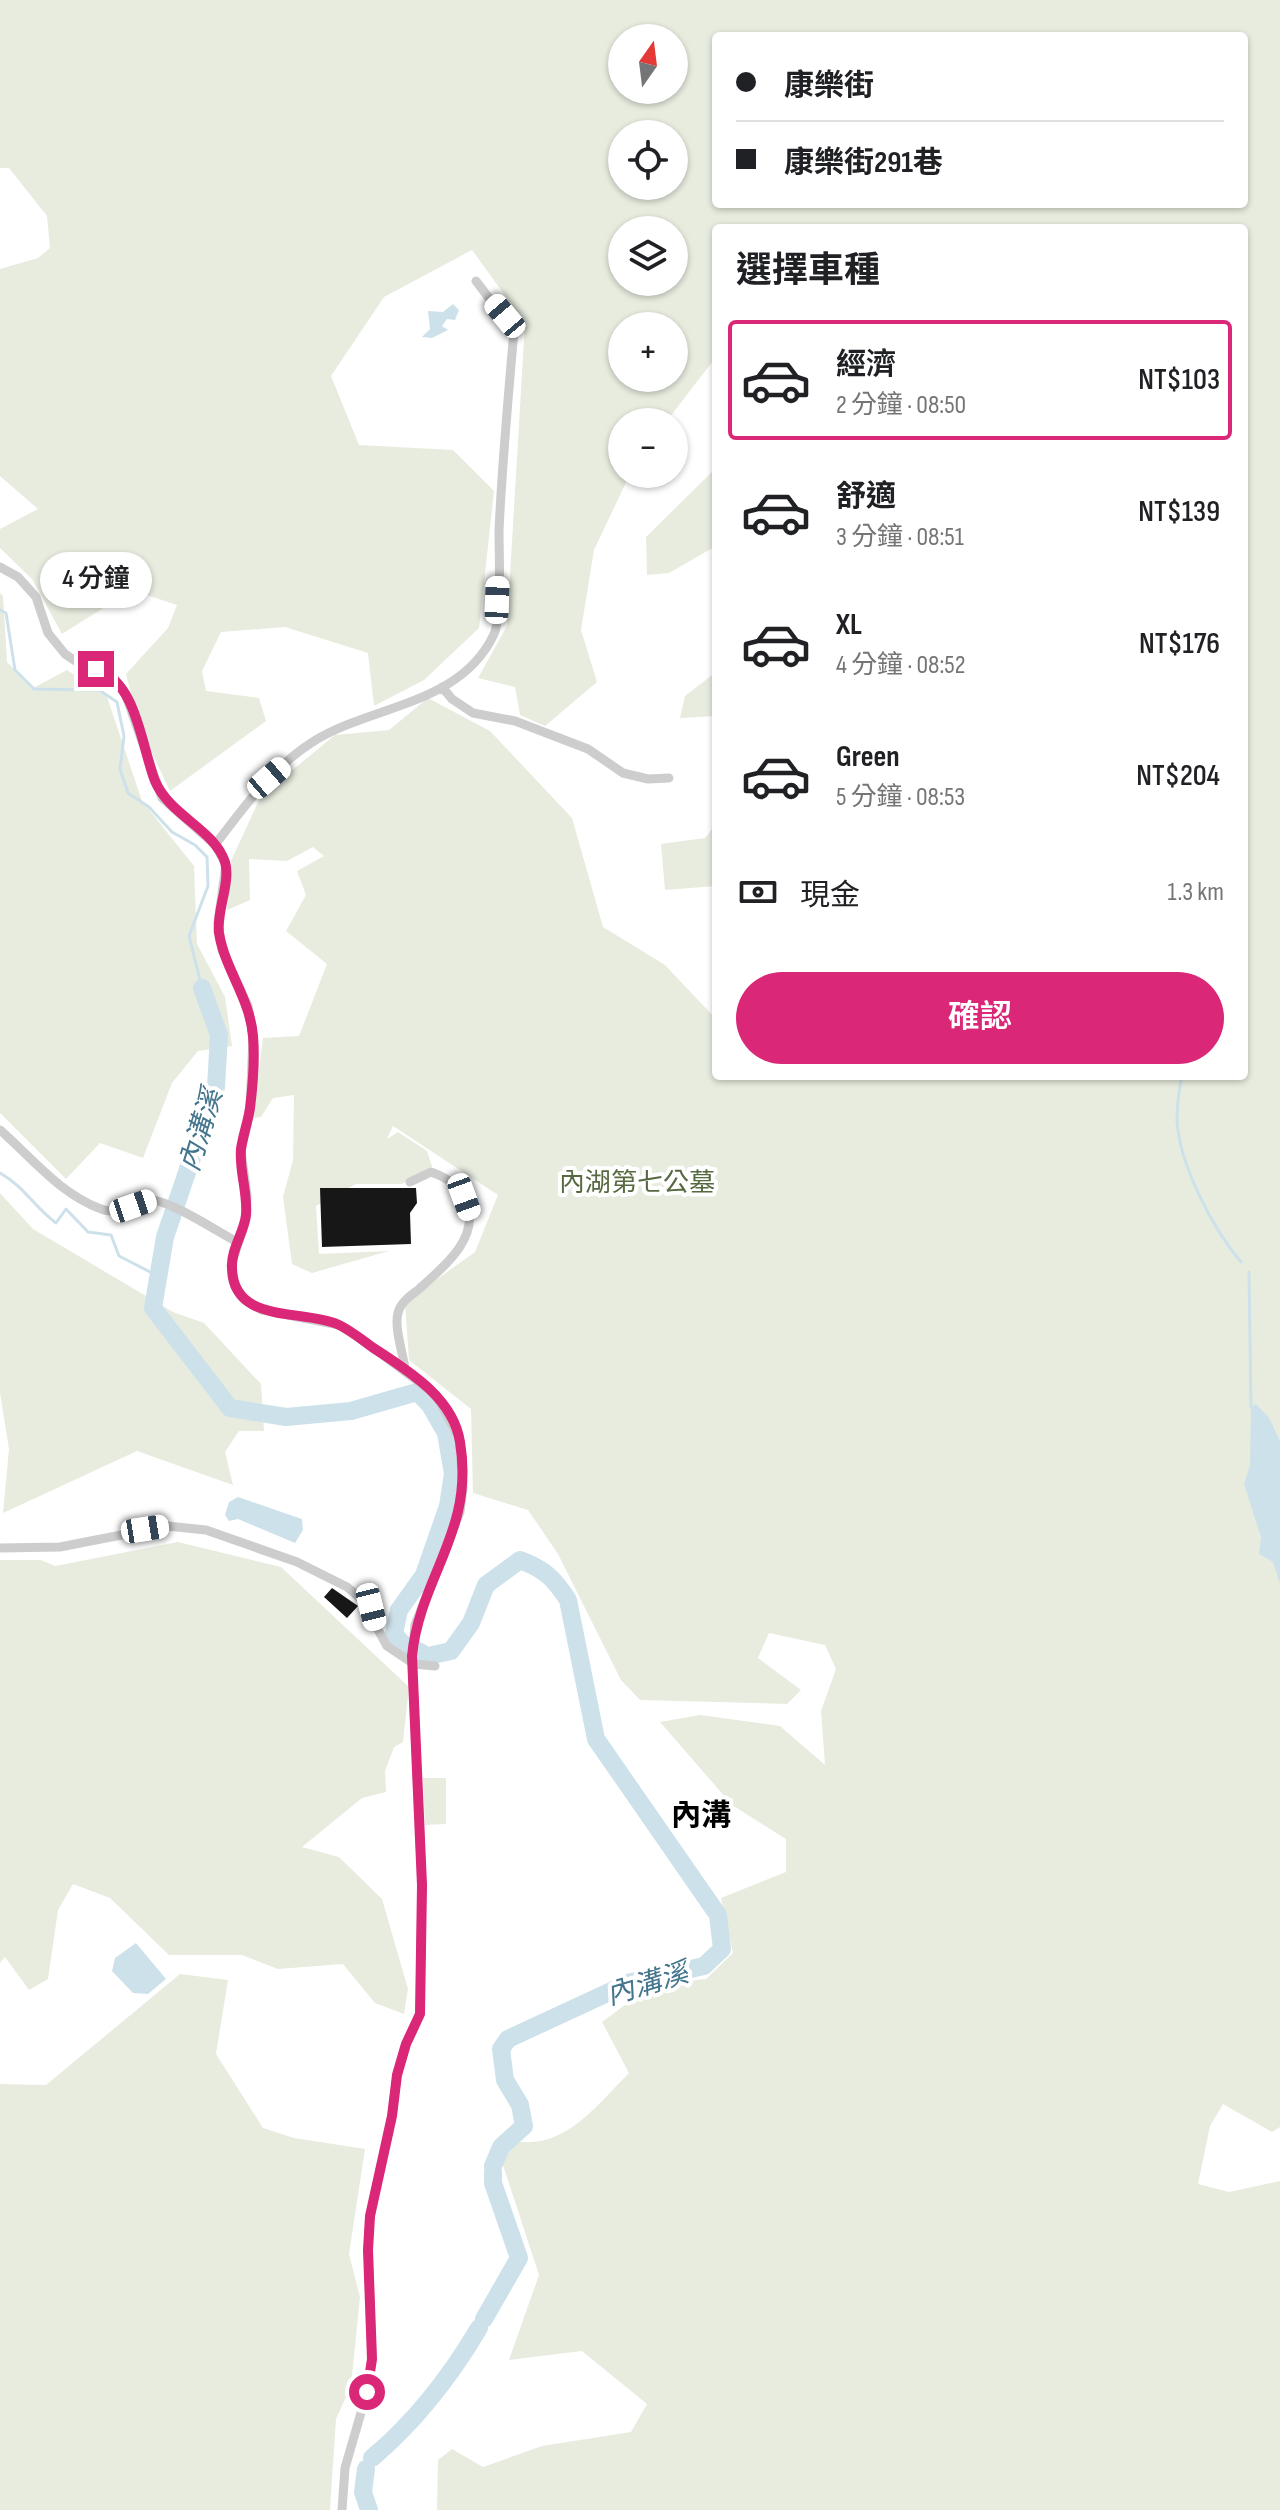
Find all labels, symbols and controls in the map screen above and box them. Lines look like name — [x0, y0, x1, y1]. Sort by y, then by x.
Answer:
north arrow — [608, 24, 688, 104]
map controls — [608, 24, 688, 488]
text: 康樂街 — [784, 68, 874, 104]
button: locate — [608, 120, 688, 200]
text: 康樂街291巷 — [784, 145, 943, 181]
button: layers — [608, 216, 688, 296]
text: 選擇車種 — [736, 250, 880, 293]
car — [480, 290, 530, 342]
button: + — [608, 312, 688, 392]
icon: car — [740, 344, 812, 416]
text: 經濟 — [836, 347, 896, 383]
text: NT$103 — [1138, 362, 1220, 398]
text: 2 分鐘 · 08:50 — [836, 390, 966, 421]
button: − — [608, 408, 688, 488]
icon: car — [740, 476, 812, 548]
text: 舒適 — [836, 479, 896, 515]
text: NT$139 — [1138, 494, 1220, 530]
text: 3 分鐘 · 08:51 — [836, 522, 964, 553]
callout: 4 分鐘 — [40, 553, 152, 609]
text: 4 分鐘 — [62, 564, 130, 595]
car — [484, 576, 510, 624]
text: XL — [836, 607, 862, 643]
icon: car — [740, 608, 812, 680]
text: NT$176 — [1139, 626, 1220, 662]
text: 4 分鐘 · 08:52 — [836, 650, 965, 681]
route end — [78, 651, 114, 687]
text: Green — [836, 739, 900, 775]
icon: car — [740, 740, 812, 812]
car — [243, 753, 295, 803]
text: NT$204 — [1136, 758, 1220, 794]
text: 5 分鐘 · 08:53 — [836, 782, 965, 813]
icon: cash — [736, 870, 780, 914]
text: 1.3 km — [1168, 877, 1224, 908]
text: 現金 — [800, 878, 860, 914]
button: 確認 — [736, 972, 1224, 1064]
water label: 內溝溪 — [173, 1082, 231, 1175]
park label: 內湖第七公墓 — [559, 1168, 715, 1199]
car — [445, 1170, 483, 1224]
car — [106, 1187, 160, 1225]
car — [119, 1513, 171, 1545]
car — [354, 1581, 388, 1633]
district label: 內溝 — [671, 1798, 731, 1834]
water label: 內溝溪 — [602, 1955, 696, 2012]
route start — [349, 2374, 385, 2410]

